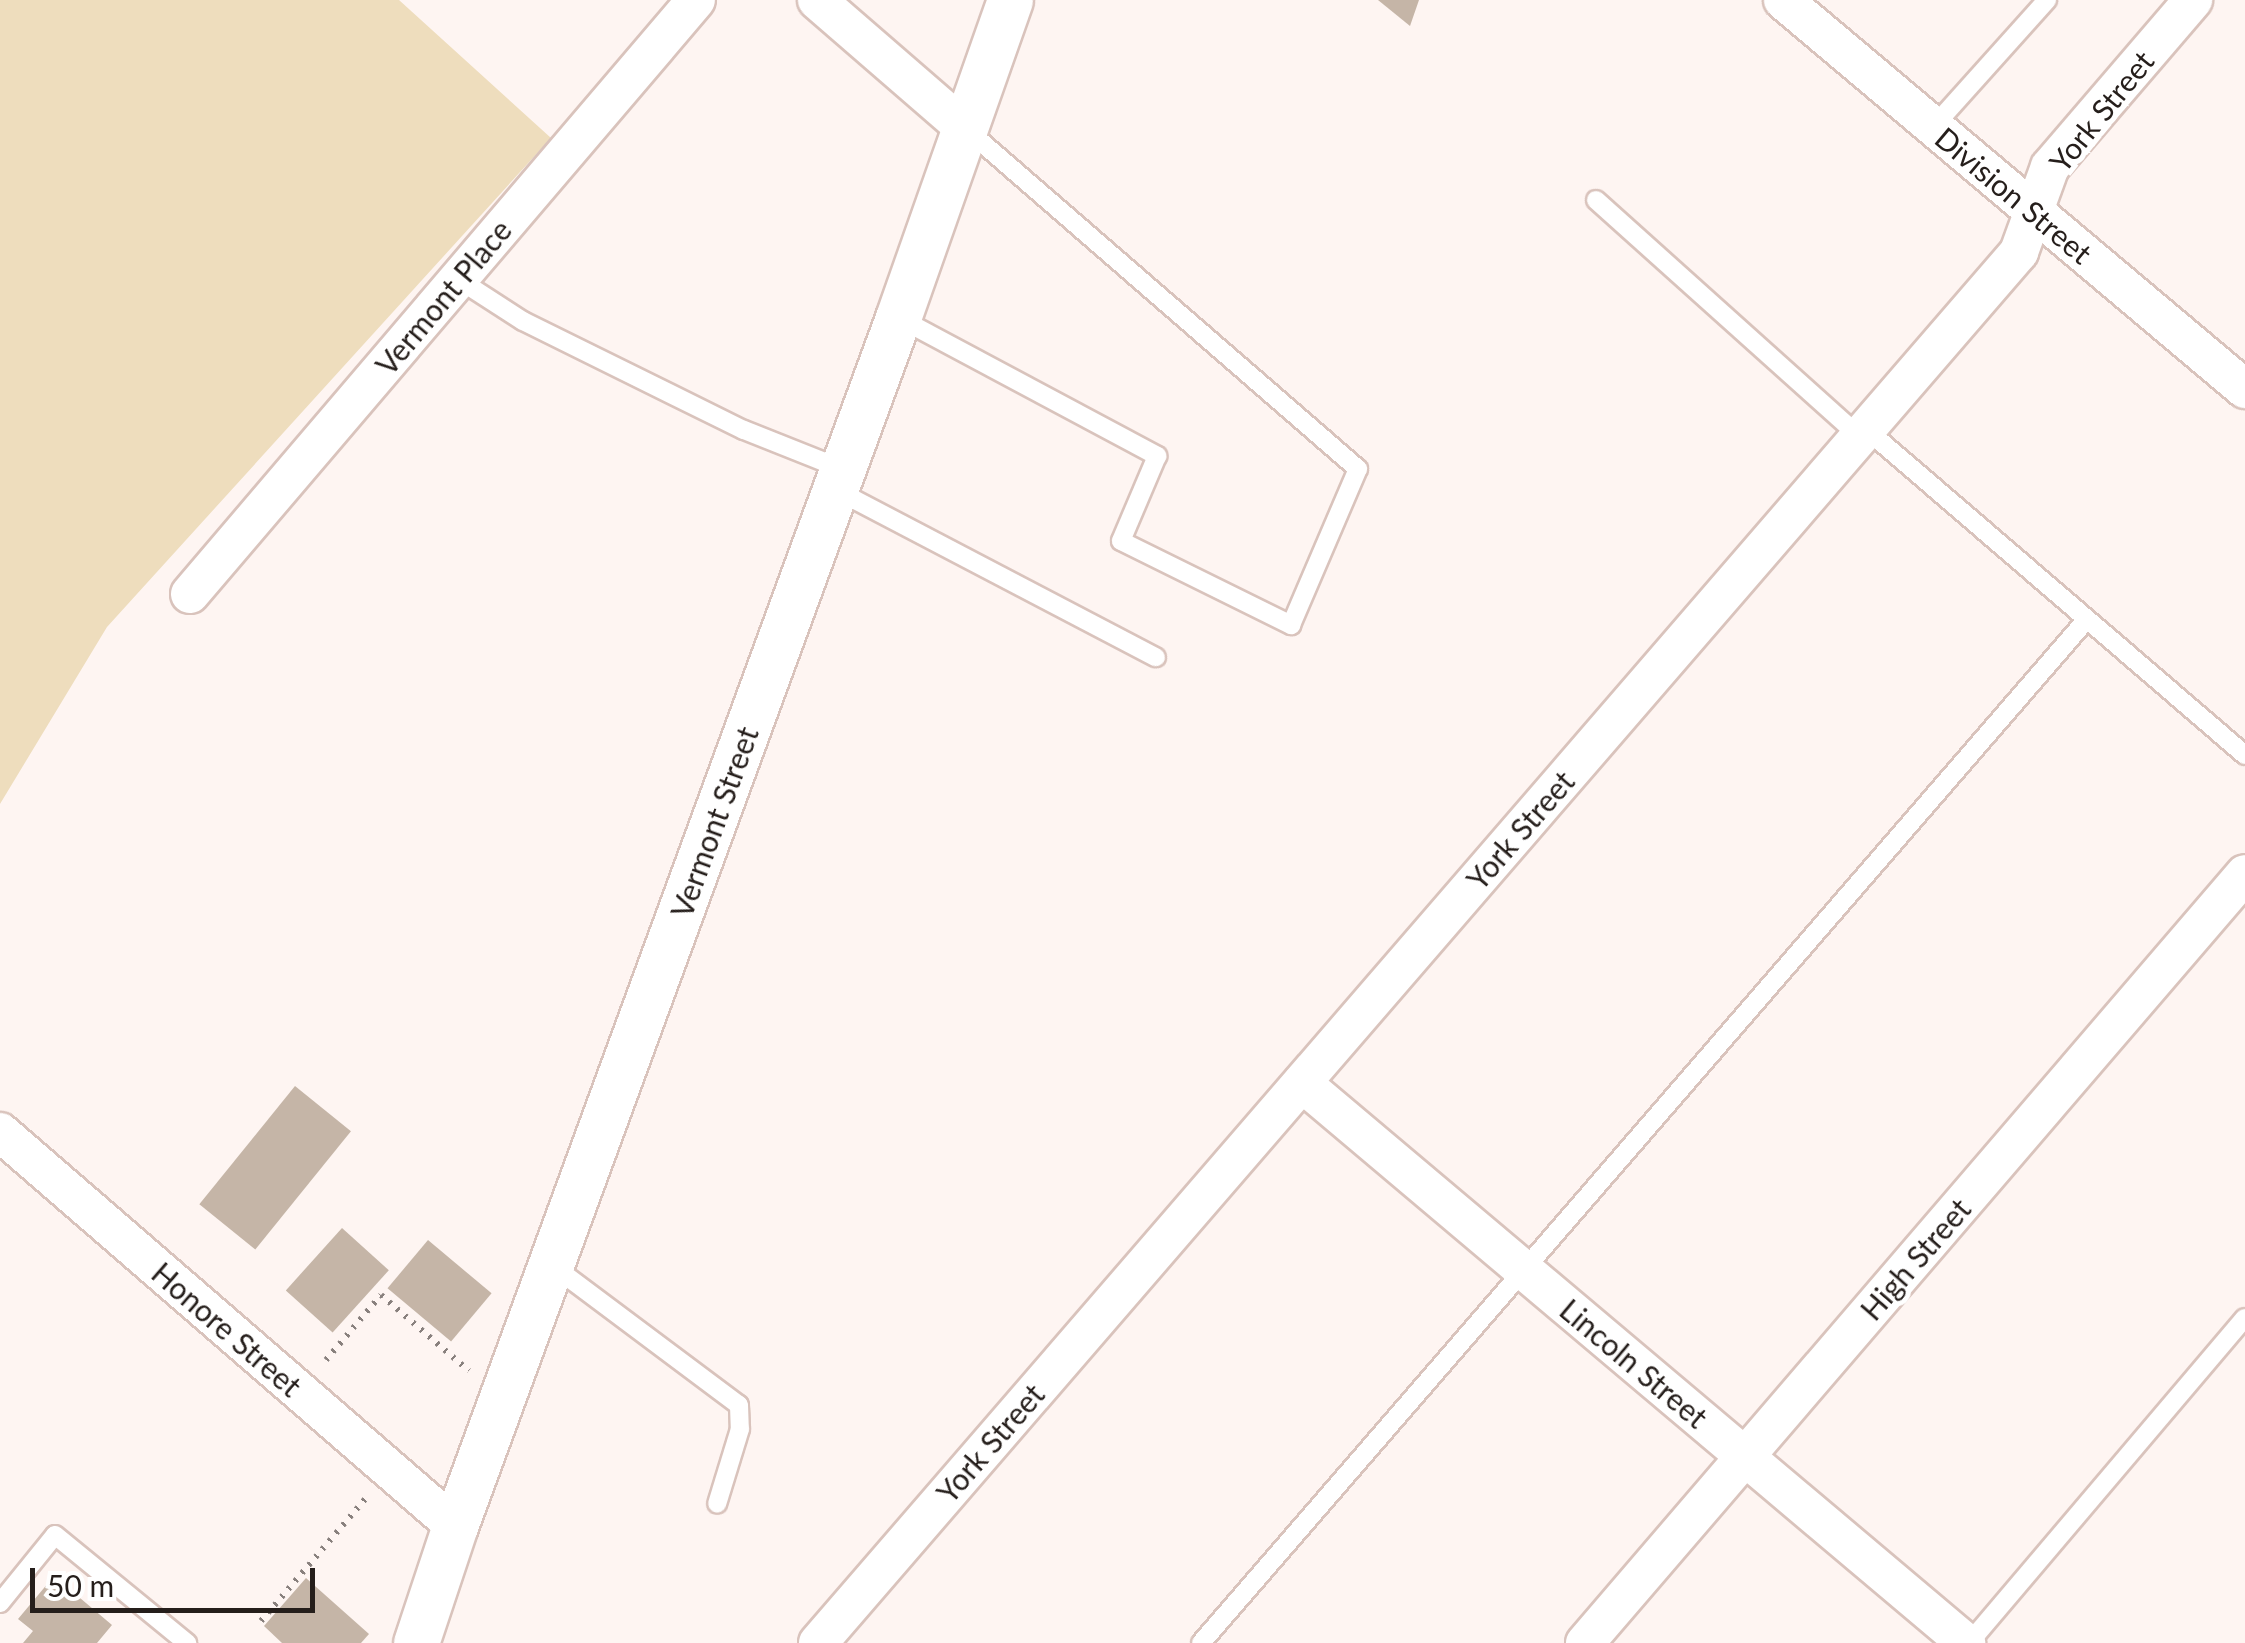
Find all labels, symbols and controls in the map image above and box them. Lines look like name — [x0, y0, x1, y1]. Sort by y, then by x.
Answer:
street label: York Street — [2041, 43, 2161, 179]
street label: Division Street — [1929, 119, 2099, 271]
street label: Vermont Place — [368, 212, 518, 382]
street label: Vermont Street — [663, 722, 765, 922]
street label: York Street — [1459, 763, 1581, 897]
street label: High Street — [1853, 1191, 1977, 1327]
street label: Honore Street — [145, 1254, 309, 1404]
street label: Lincoln Street — [1553, 1291, 1715, 1435]
street label: York Street — [929, 1376, 1051, 1510]
scale bar — [35, 1548, 320, 1610]
text: 50 m — [47, 1567, 114, 1603]

